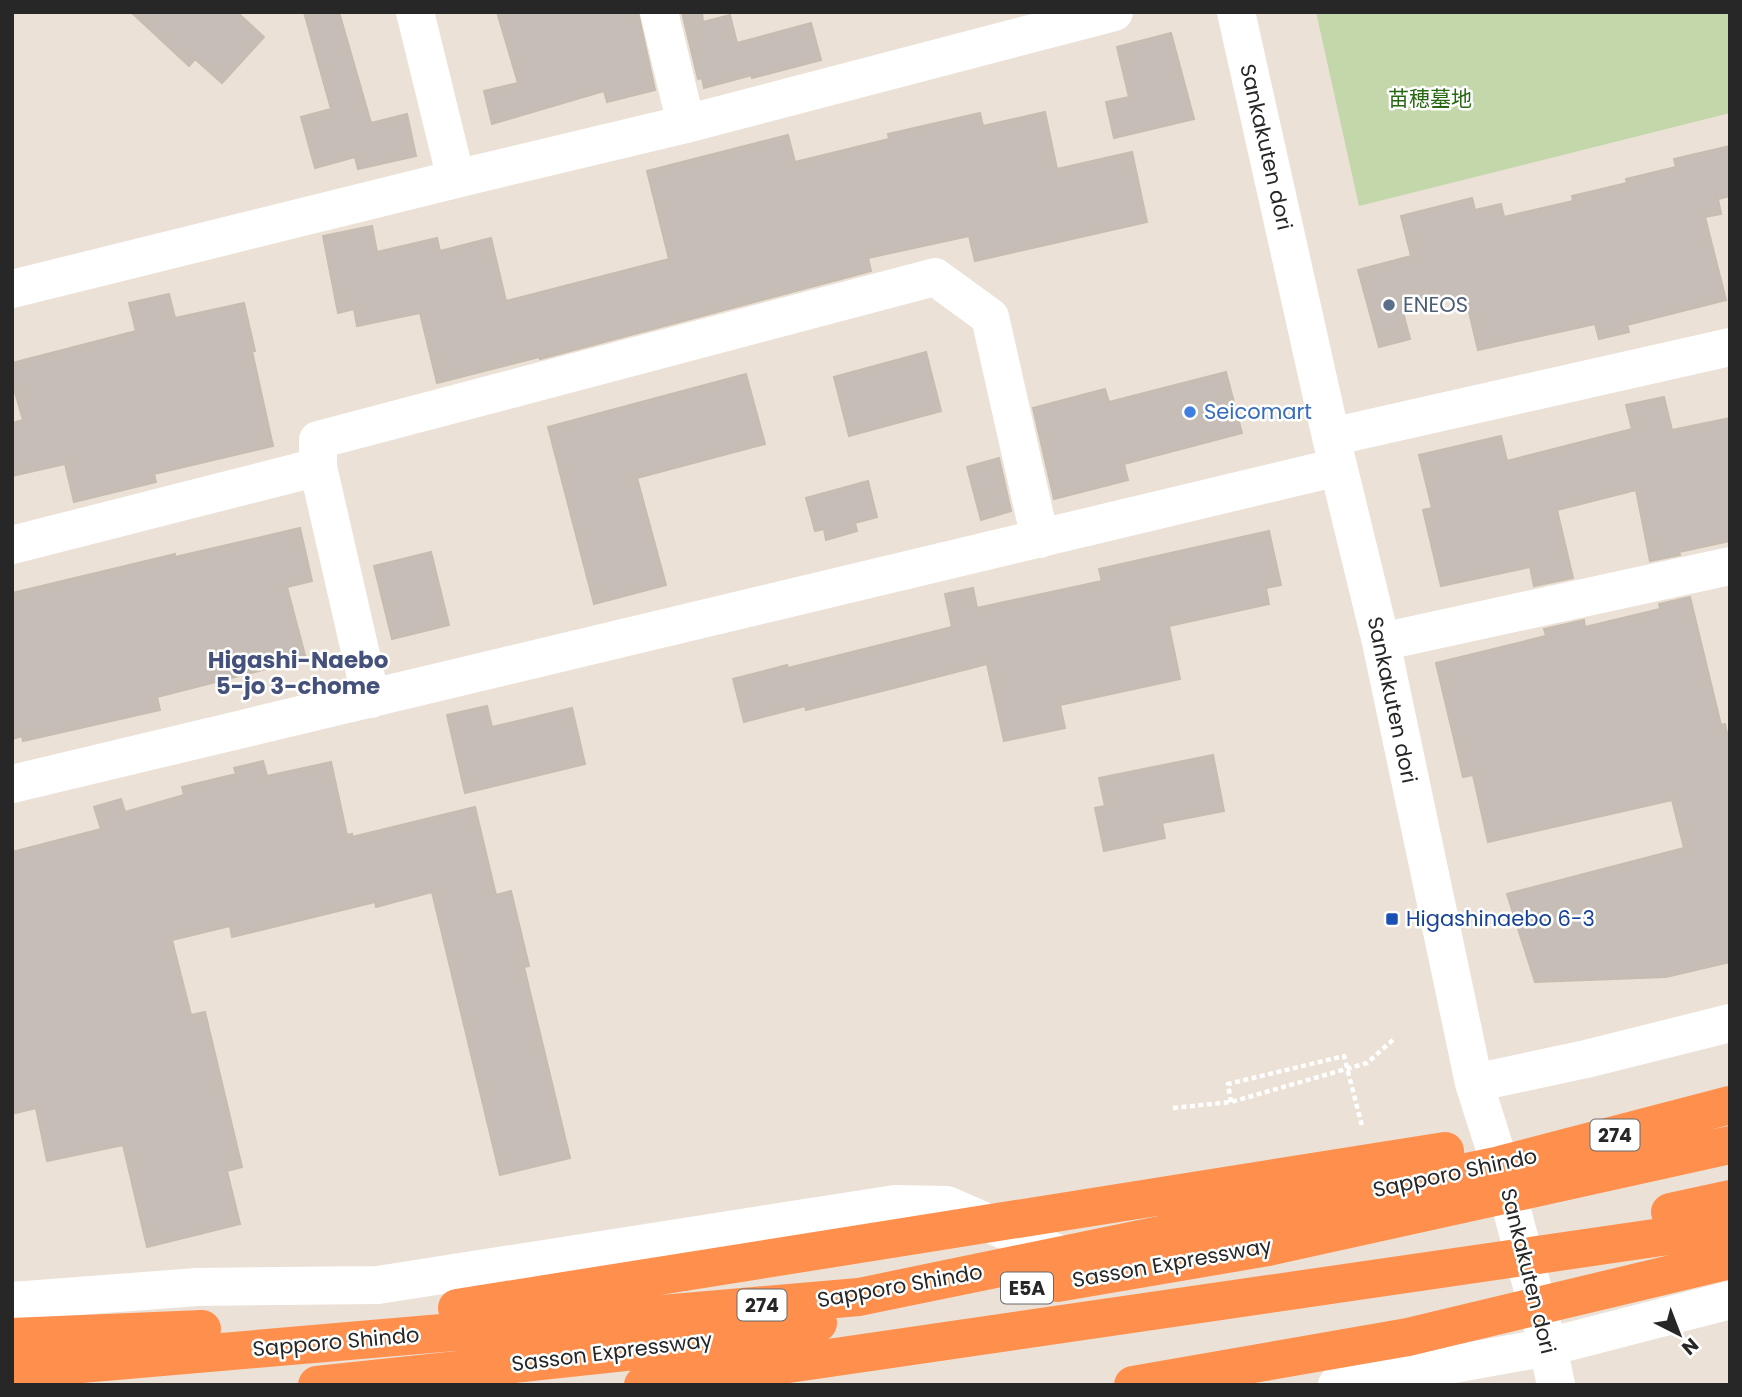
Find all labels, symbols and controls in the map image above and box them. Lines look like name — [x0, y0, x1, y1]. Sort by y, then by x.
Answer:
street label: Sankakuten dori — [1233, 61, 1300, 233]
park label: 苗穂墓地 — [1388, 84, 1472, 113]
place label: ENEOS — [1403, 290, 1468, 319]
marker: ENEOS — [1381, 297, 1397, 313]
place label: Seicomart — [1204, 397, 1312, 426]
marker: Seicomart — [1182, 404, 1198, 420]
street label: Sankakuten dori — [1361, 614, 1424, 786]
district label: Higashi-Naebo 5-jo 3-chome — [208, 644, 388, 702]
place label: Higashinaebo 6-3 — [1406, 904, 1595, 933]
marker: Higashinaebo 6-3 — [1384, 911, 1400, 927]
road number: 274 — [1590, 1120, 1640, 1150]
street label: Sapporo Shindo — [1370, 1141, 1540, 1204]
street label: Sankakuten dori — [1494, 1185, 1563, 1357]
street label: Sasson Expressway — [1070, 1231, 1274, 1294]
street label: Sapporo Shindo — [815, 1257, 985, 1314]
road number: E5A — [1001, 1272, 1053, 1304]
road number: 274 — [738, 1289, 786, 1320]
north arrow — [1644, 1299, 1714, 1369]
street label: Sapporo Shindo — [251, 1320, 421, 1363]
street label: Sasson Expressway — [510, 1325, 714, 1378]
text: N — [1676, 1331, 1704, 1361]

